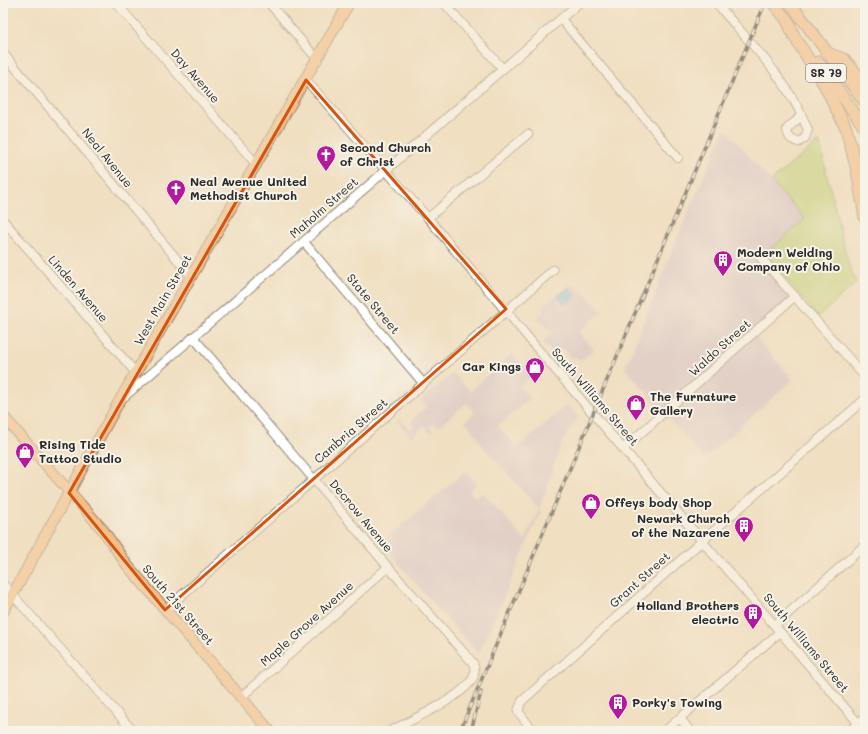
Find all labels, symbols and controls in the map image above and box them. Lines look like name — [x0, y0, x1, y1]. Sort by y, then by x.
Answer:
street label: Day Avenue — [168, 45, 224, 106]
road number: SR 79 — [806, 64, 846, 82]
street label: Neal Avenue — [79, 124, 137, 190]
place label: Second Church of Christ — [340, 139, 431, 169]
church icon: Second Church of Christ — [315, 144, 337, 172]
place label: Neal Avenue United Methodist Church — [190, 173, 307, 203]
street label: Maholm Street — [286, 173, 361, 241]
church icon: Neal Avenue United Methodist Church — [165, 178, 187, 206]
place label: Modern Welding Company of Ohio — [737, 244, 840, 274]
building icon: Modern Welding Company of Ohio — [712, 249, 734, 277]
street label: West Main Street — [130, 251, 195, 348]
street label: Linden Avenue — [45, 252, 112, 325]
street label: State Street — [344, 270, 404, 337]
street label: Waldo Street — [685, 315, 754, 379]
street label: South Williams Street — [549, 344, 643, 449]
shop icon: Car Kings — [524, 356, 546, 384]
place label: Car Kings — [462, 358, 521, 374]
place label: The Furnature Gallery — [650, 388, 736, 418]
shop icon: The Furnature Gallery — [625, 393, 647, 421]
street label: Cambria Street — [310, 394, 390, 467]
place label: Rising Tide Tattoo Studio — [39, 436, 122, 466]
shop icon: Rising Tide Tattoo Studio — [14, 441, 36, 469]
street label: Decrow Avenue — [327, 476, 397, 555]
shop icon: Offeys body Shop — [580, 492, 602, 520]
place label: Offeys body Shop — [605, 494, 712, 510]
place label: Newark Church of the Nazarene — [631, 510, 730, 540]
building icon: Newark Church of the Nazarene — [733, 515, 755, 543]
street label: Grant Street — [606, 548, 673, 611]
street label: South 21st Street — [139, 561, 218, 648]
street label: Maple Grove Avenue — [256, 577, 356, 669]
street label: South Williams Street — [760, 589, 853, 695]
place label: Holland Brothers electric — [636, 597, 739, 627]
building icon: Holland Brothers electric — [742, 602, 764, 630]
building icon: Porky's Towing — [607, 692, 629, 720]
place label: Porky's Towing — [632, 694, 722, 710]

